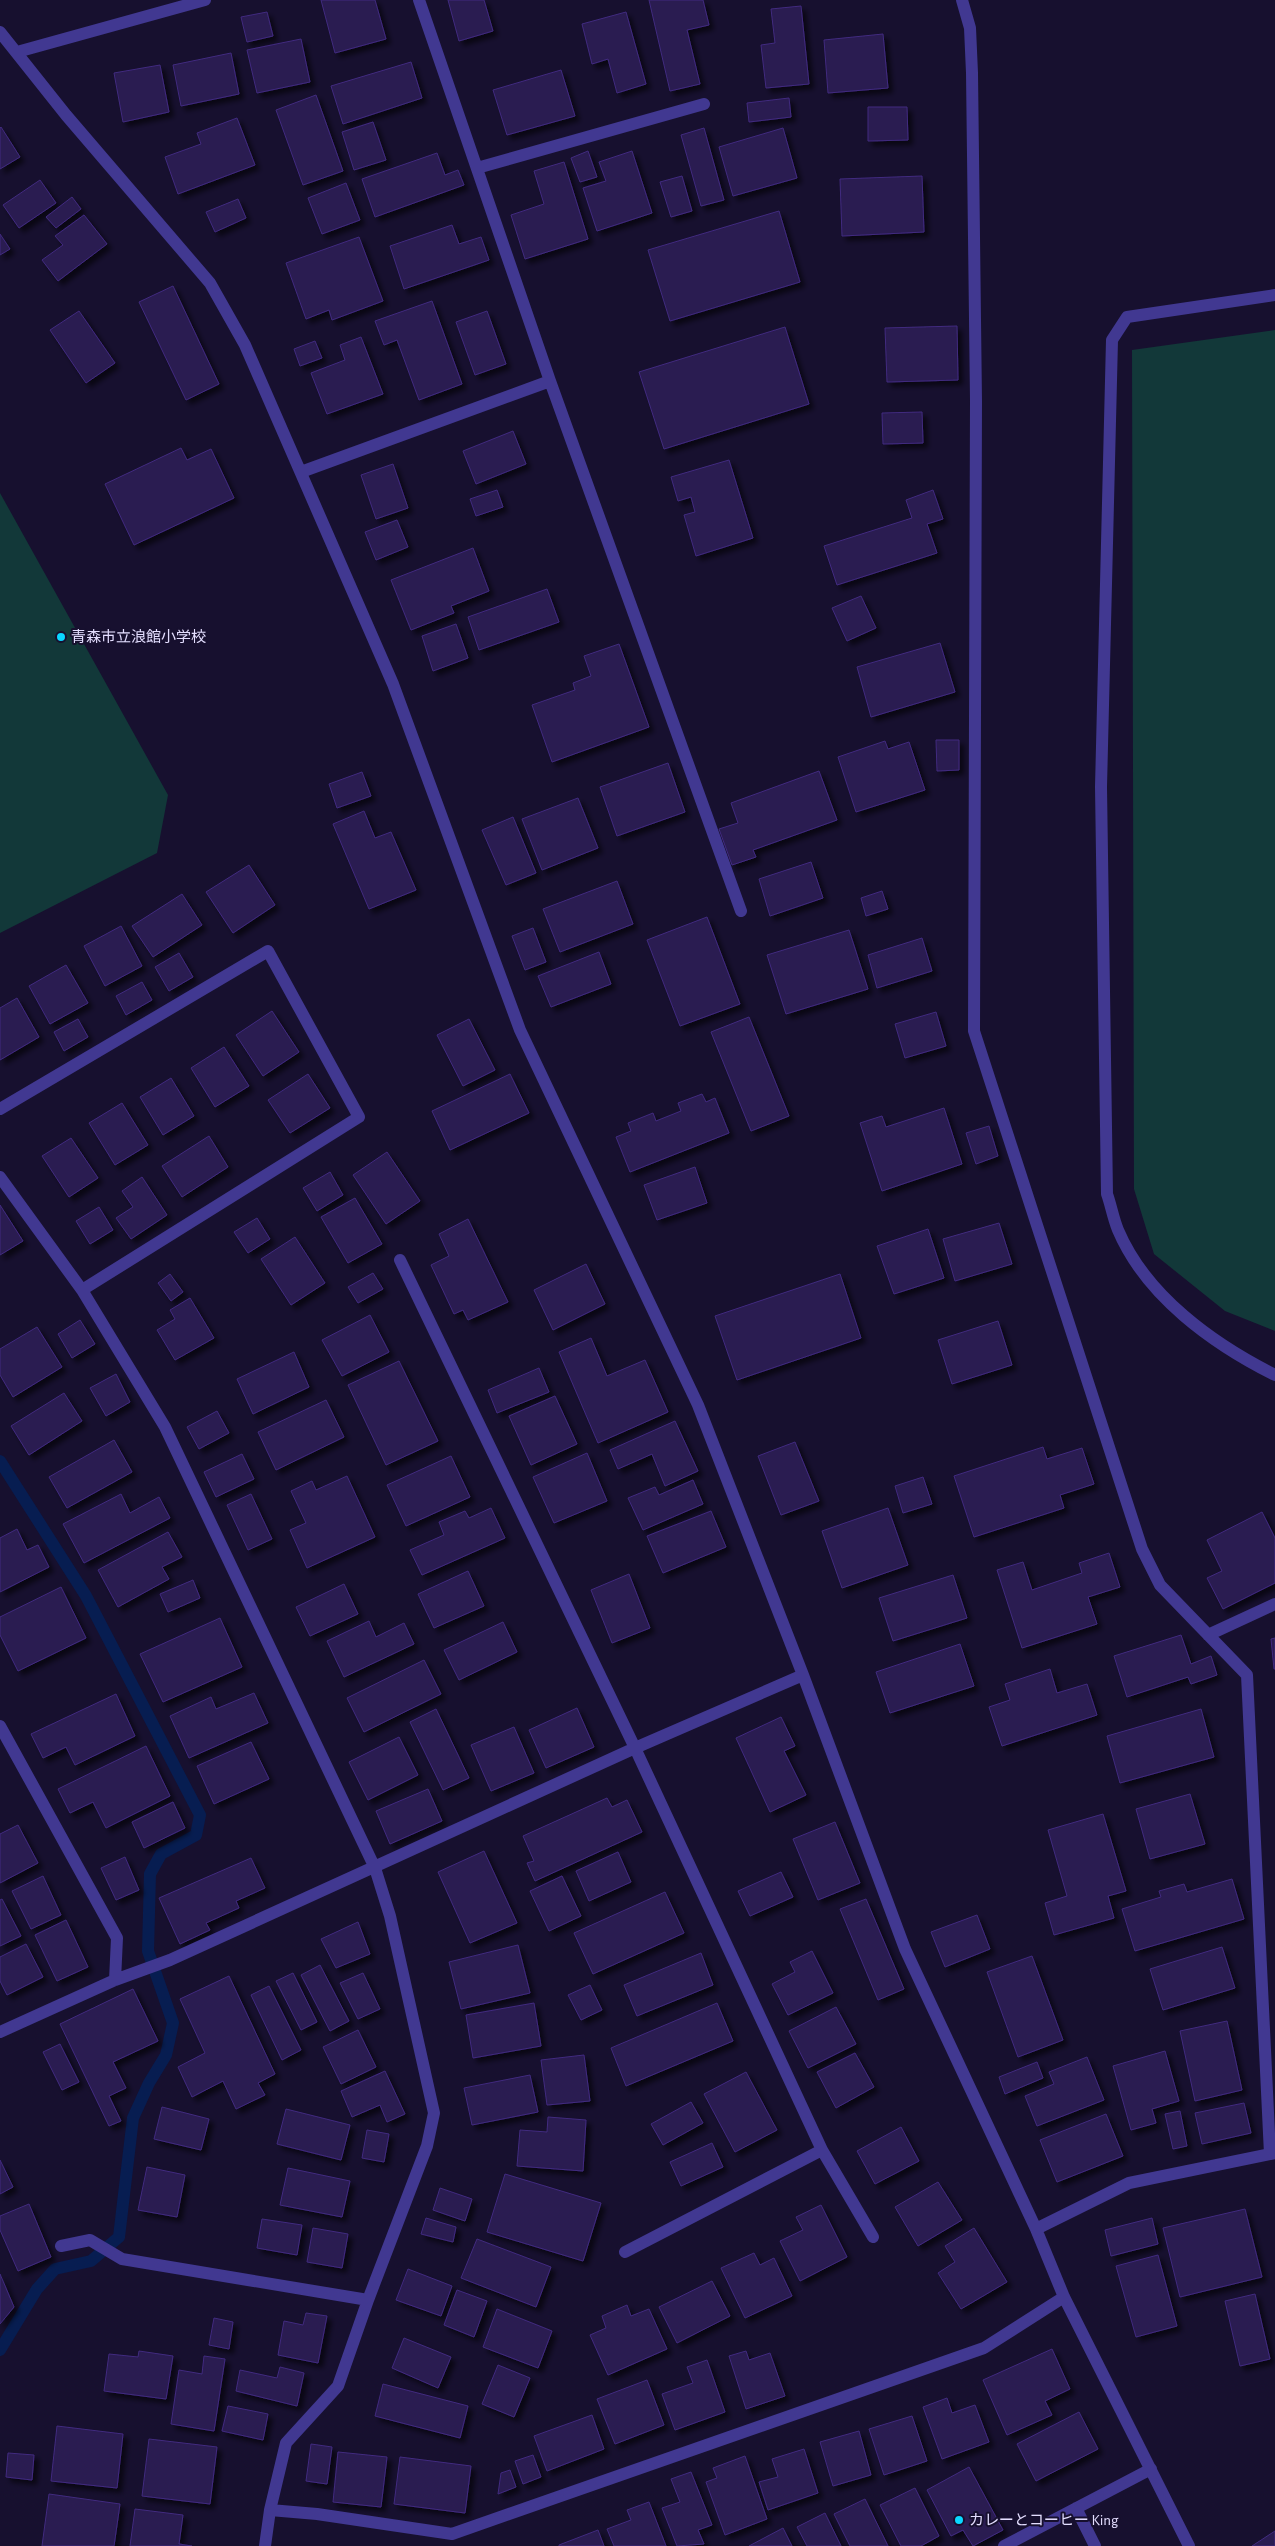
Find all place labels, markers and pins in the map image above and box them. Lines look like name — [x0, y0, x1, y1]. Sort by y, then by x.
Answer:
place label: 青森市立浪館小学校 — [71, 629, 206, 645]
marker: 青森市立浪館小学校 — [55, 631, 67, 643]
place label: カレーとコーヒー King — [969, 2513, 1119, 2528]
marker: カレーとコーヒー King — [953, 2514, 965, 2526]

